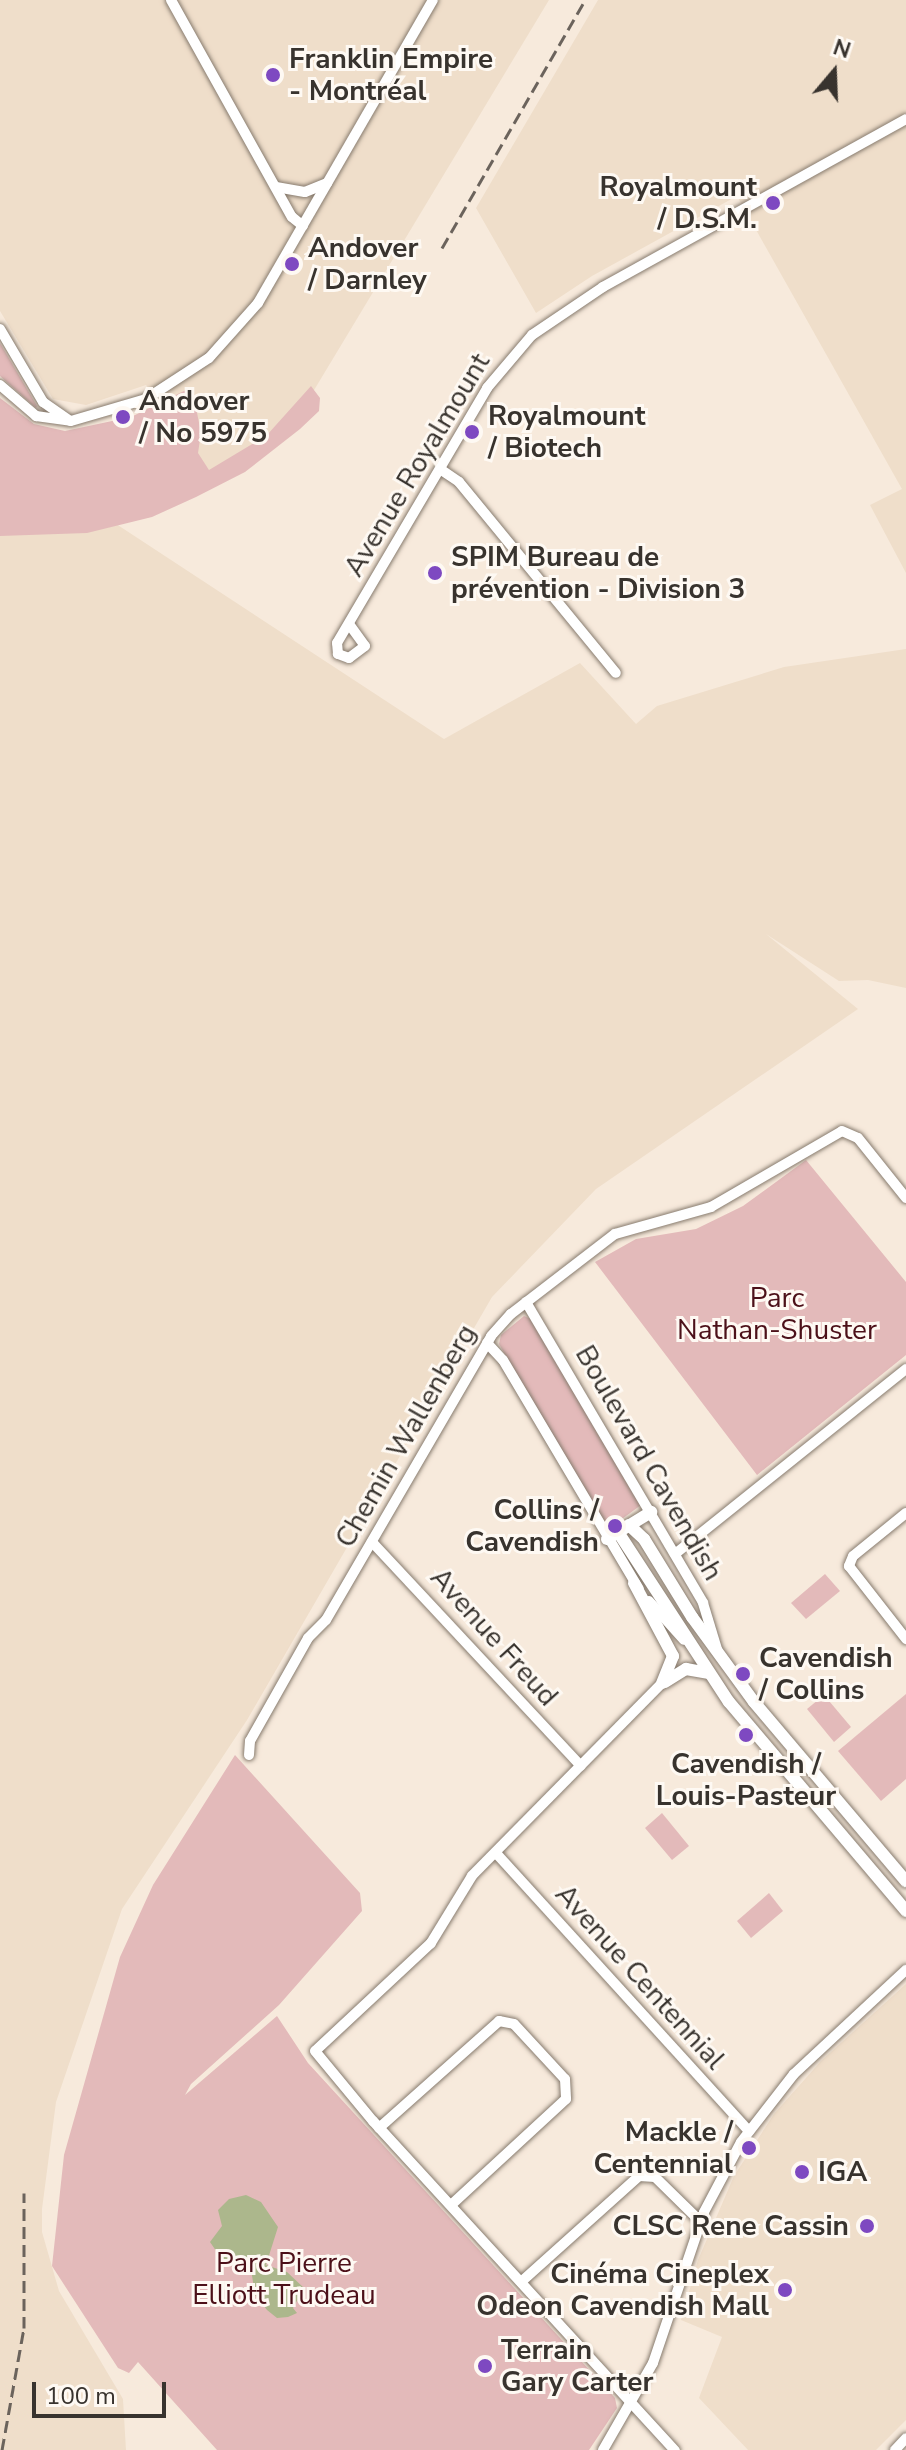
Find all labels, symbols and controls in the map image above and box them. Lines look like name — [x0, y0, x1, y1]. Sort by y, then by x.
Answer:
north arrow — [794, 32, 874, 112]
text: N — [829, 32, 854, 66]
place label: Franklin Empire - Montréal — [289, 42, 493, 108]
marker: Franklin Empire - Montréal — [264, 66, 282, 84]
place label: Royalmount / D.S.M. — [600, 170, 757, 236]
marker: Royalmount / D.S.M. — [764, 194, 782, 212]
place label: Andover / Darnley — [308, 231, 427, 297]
marker: Andover / Darnley — [283, 255, 301, 273]
street label: Avenue Royalmount — [337, 347, 497, 583]
place label: Andover / No 5975 — [139, 384, 267, 450]
place label: Royalmount / Biotech — [488, 399, 645, 465]
marker: Andover / No 5975 — [114, 408, 132, 426]
marker: Royalmount / Biotech — [463, 423, 481, 441]
place label: SPIM Bureau de prévention - Division 3 — [451, 540, 745, 606]
marker: SPIM Bureau de prévention - Division 3 — [426, 564, 444, 582]
park label: Parc Nathan-Shuster — [677, 1281, 877, 1347]
street label: Chemin Wallenberg — [328, 1318, 484, 1554]
street label: Boulevard Cavendish — [568, 1340, 730, 1586]
place label: Collins / Cavendish — [465, 1493, 599, 1559]
marker: Collins / Cavendish — [606, 1517, 624, 1535]
street label: Avenue Freud — [423, 1561, 565, 1713]
place label: Cavendish / Collins — [759, 1641, 893, 1707]
marker: Cavendish / Collins — [734, 1665, 752, 1683]
marker: Cavendish / Louis-Pasteur — [737, 1726, 755, 1744]
place label: Cavendish / Louis-Pasteur — [656, 1747, 836, 1813]
street label: Avenue Centennial — [548, 1878, 732, 2076]
place label: Mackle / Centennial — [593, 2115, 733, 2181]
marker: Mackle / Centennial — [740, 2139, 758, 2157]
place label: IGA — [818, 2155, 867, 2189]
marker: IGA — [793, 2163, 811, 2181]
place label: CLSC Rene Cassin — [613, 2209, 849, 2243]
marker: CLSC Rene Cassin — [856, 2215, 878, 2237]
park label: Parc Pierre Elliott Trudeau — [192, 2246, 376, 2312]
place label: Cinéma Cineplex Odeon Cavendish Mall — [476, 2257, 769, 2323]
marker: Cinéma Cineplex Odeon Cavendish Mall — [776, 2281, 794, 2299]
place label: Terrain Gary Carter — [501, 2333, 653, 2399]
marker: Terrain Gary Carter — [476, 2357, 494, 2375]
scale bar — [36, 2366, 170, 2416]
text: 100 m — [46, 2380, 116, 2412]

